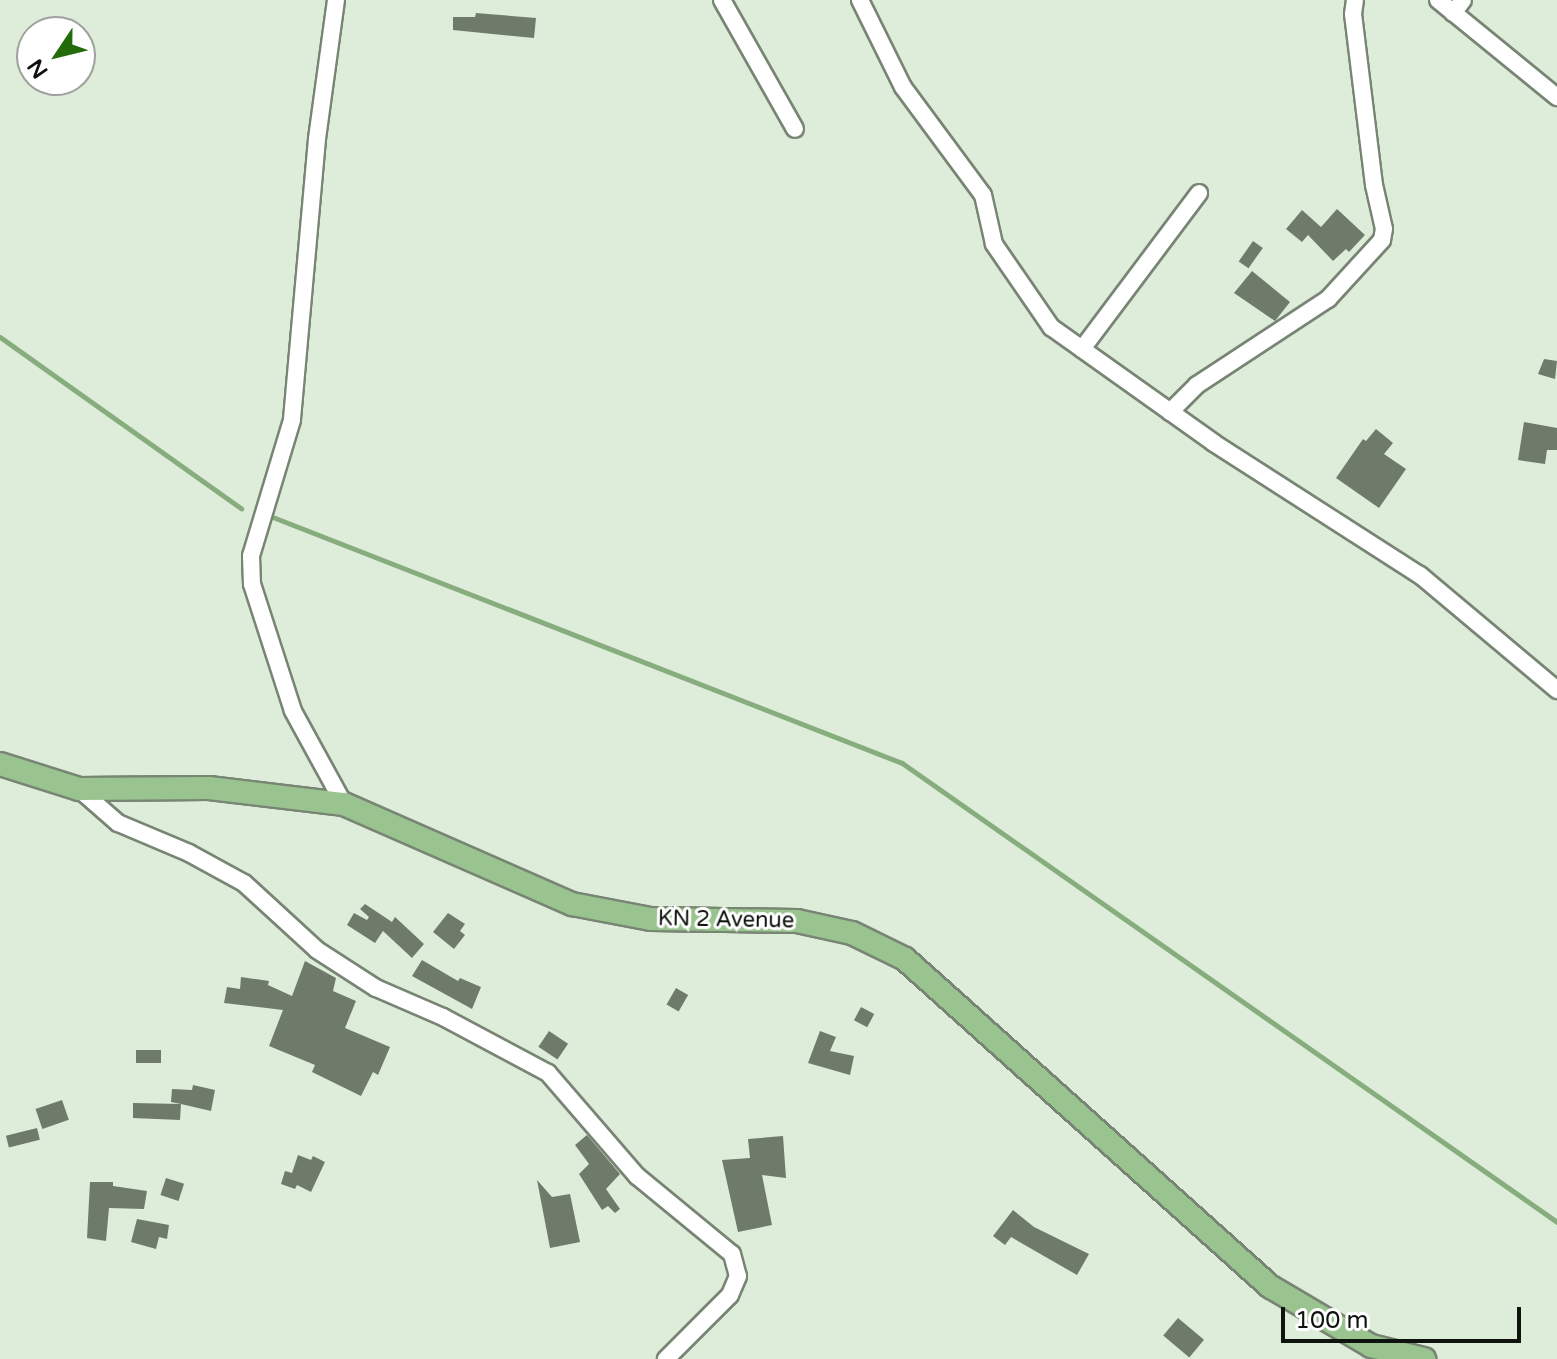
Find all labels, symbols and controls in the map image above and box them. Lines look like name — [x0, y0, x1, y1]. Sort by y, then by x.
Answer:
north arrow — [16, 16, 96, 96]
text: N — [22, 54, 54, 83]
street label: KN 2 Avenue — [658, 906, 794, 934]
scale bar — [1285, 1291, 1525, 1341]
text: 100 m — [1295, 1306, 1369, 1335]

